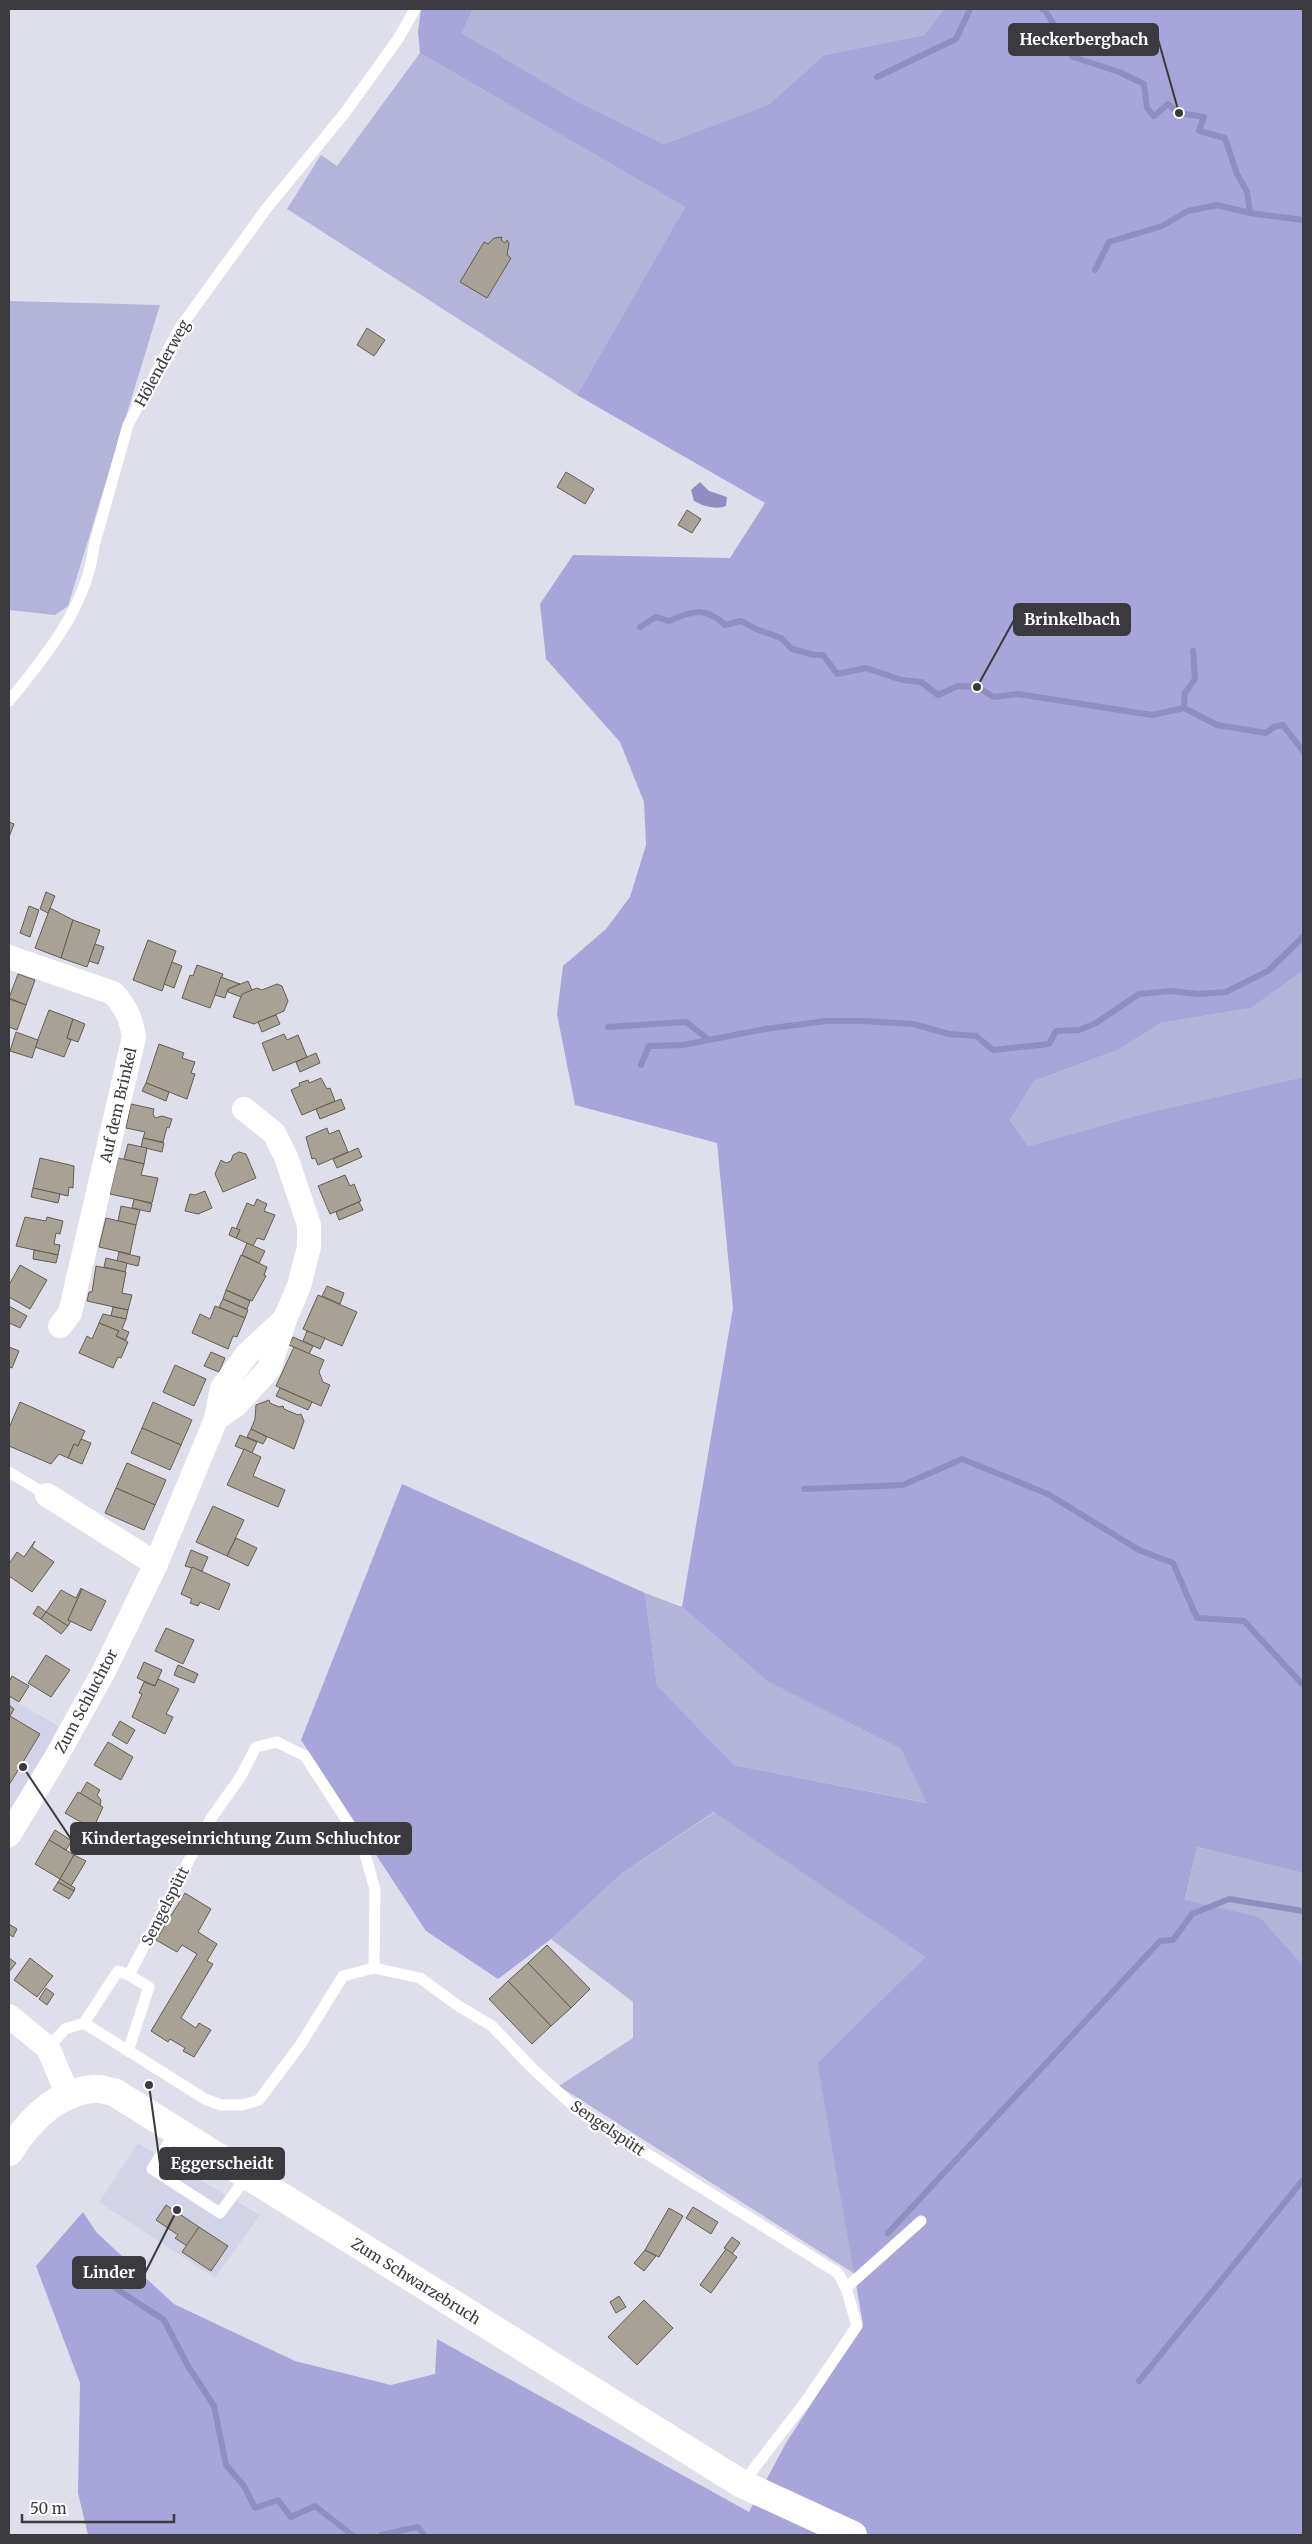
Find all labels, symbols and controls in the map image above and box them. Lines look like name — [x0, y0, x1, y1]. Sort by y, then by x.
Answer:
callout: Heckerbergbach — [1009, 24, 1158, 55]
text: Heckerbergbach — [1019, 29, 1149, 49]
street label: Hölenderweg — [130, 316, 194, 410]
callout: Brinkelbach — [1014, 604, 1130, 635]
text: Brinkelbach — [1024, 609, 1120, 629]
street label: Auf dem Brinkel — [95, 1045, 141, 1165]
street label: Zum Schluchtor — [51, 1645, 122, 1756]
callout: Kindertageseinrichtung Zum Schluchtor — [71, 1823, 411, 1854]
text: Kindertageseinrichtung Zum Schluchtor — [81, 1828, 401, 1848]
street label: Sengelspütt — [137, 1863, 193, 1948]
street label: Sengelspütt — [567, 2096, 649, 2160]
callout: Eggerscheidt — [160, 2148, 284, 2179]
text: Eggerscheidt — [170, 2153, 274, 2173]
street label: Zum Schwarzebruch — [348, 2234, 484, 2329]
callout: Linder — [73, 2257, 145, 2288]
text: Linder — [83, 2262, 136, 2282]
scale bar — [22, 2492, 175, 2524]
text: 50 m — [30, 2499, 67, 2518]

